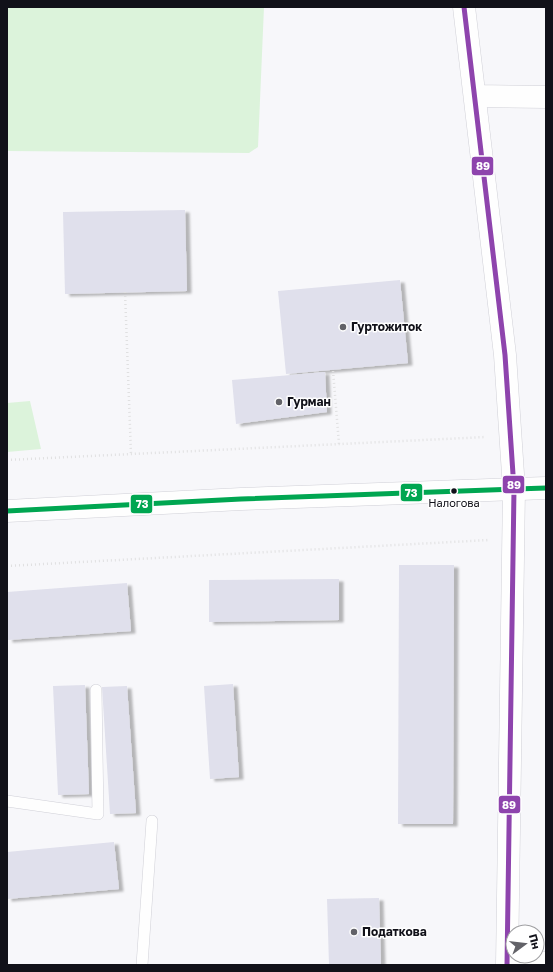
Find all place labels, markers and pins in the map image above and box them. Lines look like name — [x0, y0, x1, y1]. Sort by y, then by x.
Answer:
place label: Гуртожиток — [351, 319, 422, 334]
marker: Гуртожиток — [338, 322, 348, 332]
place label: Гурман — [287, 394, 331, 409]
marker: Гурман — [274, 397, 284, 407]
marker: Налогова — [449, 486, 459, 496]
place label: Налогова — [428, 496, 480, 509]
place label: Податкова — [362, 924, 427, 939]
marker: Податкова — [349, 927, 359, 937]

